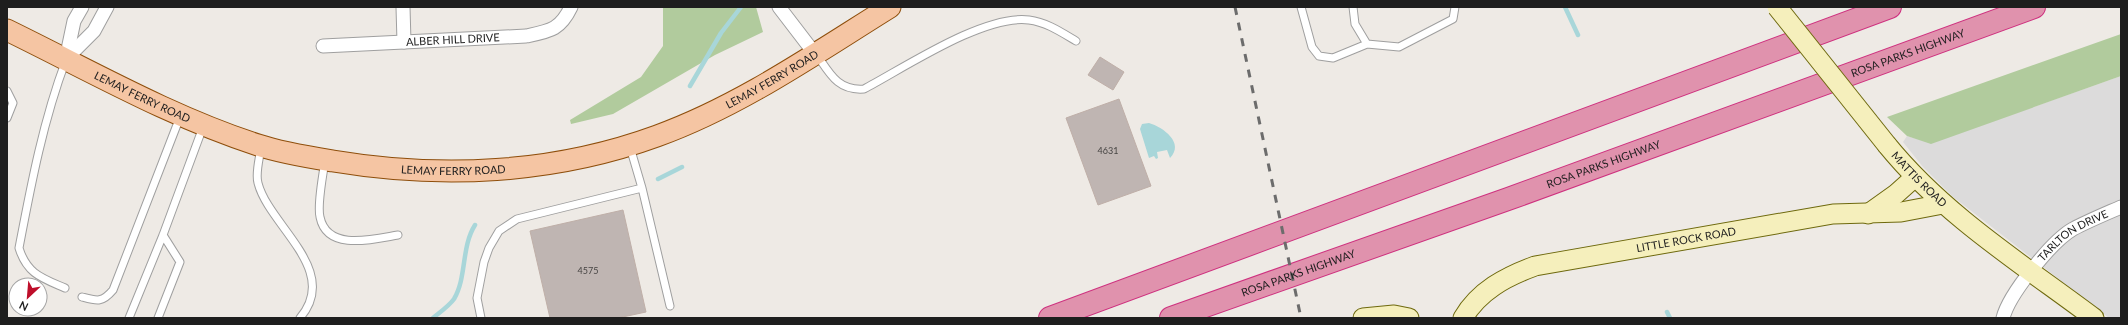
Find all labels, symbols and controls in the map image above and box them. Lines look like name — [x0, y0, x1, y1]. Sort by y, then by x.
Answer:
street label: ROSA PARKS HIGHWAY — [1849, 26, 1967, 79]
street label: ALBER HILL DRIVE — [406, 30, 500, 48]
street label: LEMAY FERRY ROAD — [723, 47, 820, 111]
street label: LEMAY FERRY ROAD — [92, 68, 193, 125]
street label: ROSA PARKS HIGHWAY — [1545, 137, 1662, 190]
house number: 4631 — [1098, 145, 1118, 156]
street label: MATTIS ROAD — [1889, 148, 1950, 209]
street label: LEMAY FERRY ROAD — [401, 162, 506, 177]
street label: TARLTON DRIVE — [2035, 207, 2110, 264]
street label: LITTLE ROCK ROAD — [1635, 224, 1737, 254]
street label: ROSA PARKS HIGHWAY — [1239, 246, 1357, 299]
house number: 4575 — [578, 265, 598, 276]
north arrow — [8, 277, 48, 317]
text: N — [17, 299, 30, 314]

